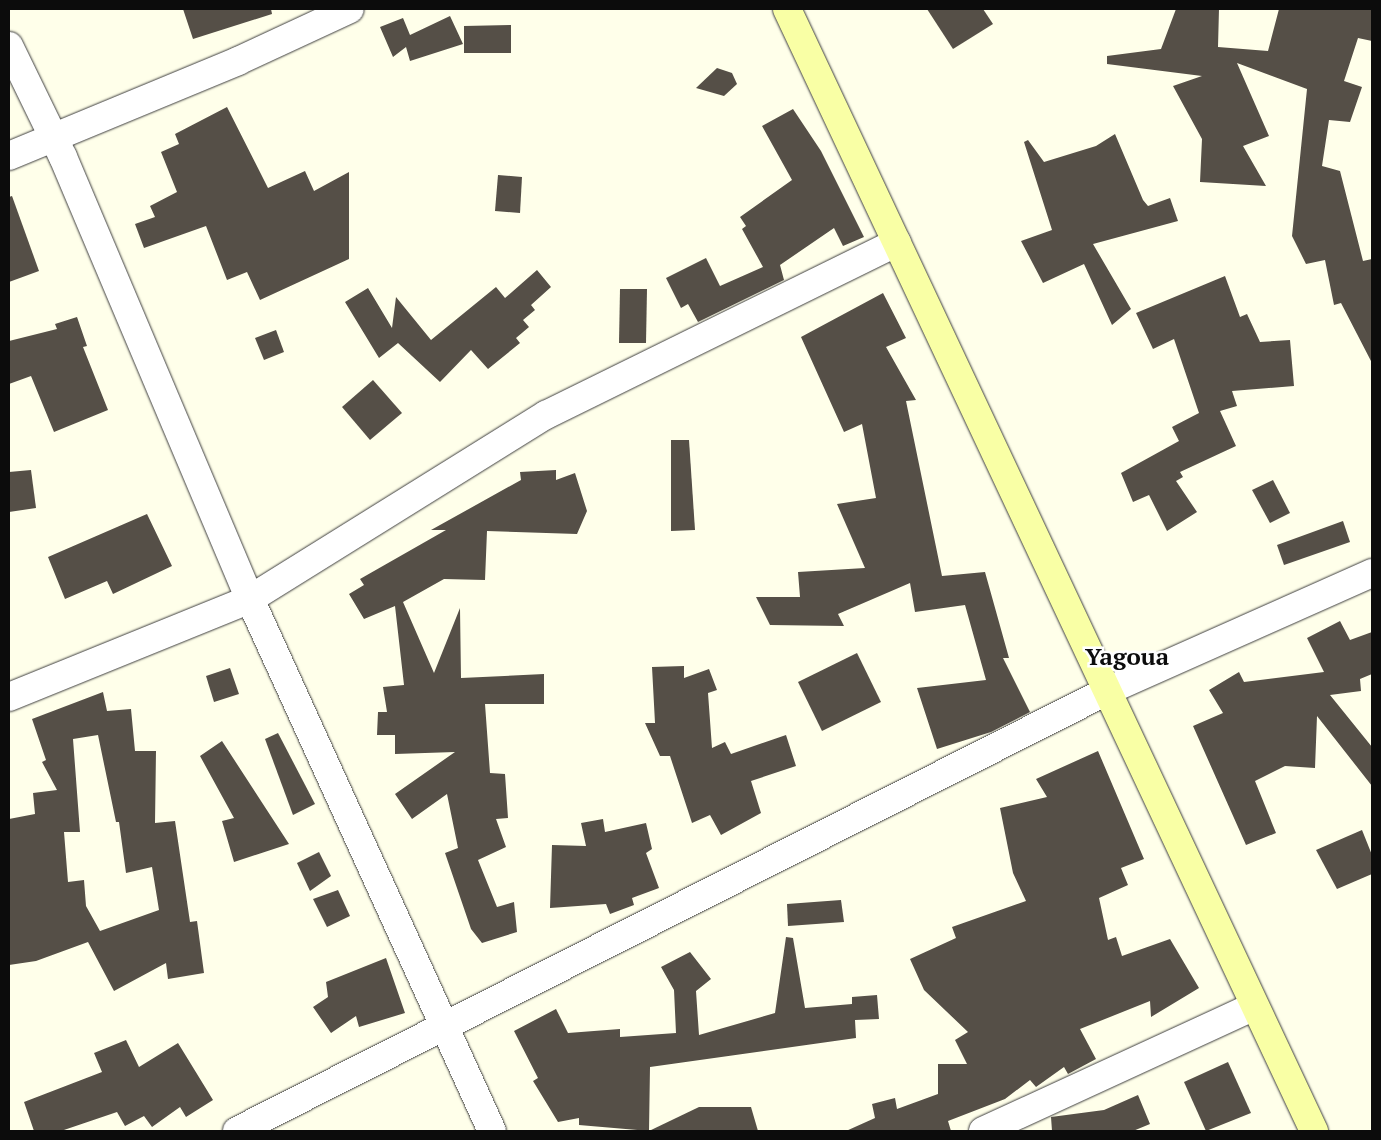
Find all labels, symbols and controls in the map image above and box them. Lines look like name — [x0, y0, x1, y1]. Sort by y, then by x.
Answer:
district label: Yagoua — [1085, 643, 1169, 671]

